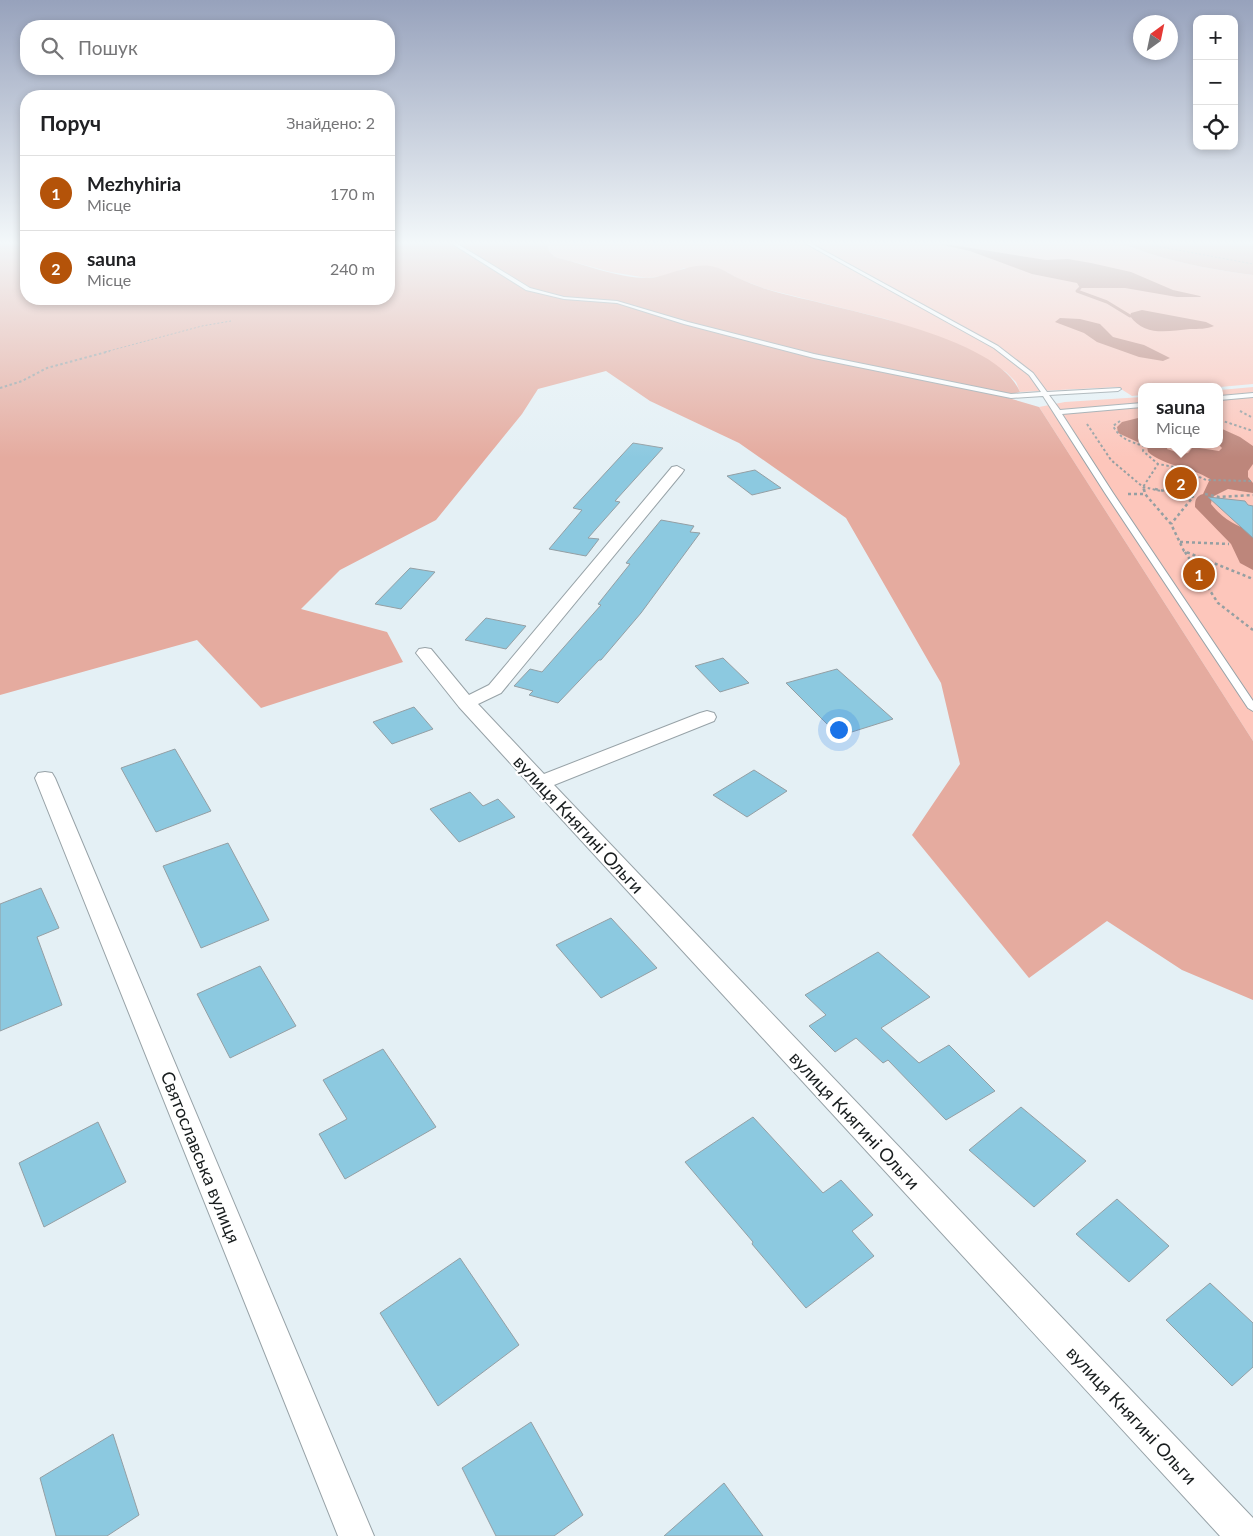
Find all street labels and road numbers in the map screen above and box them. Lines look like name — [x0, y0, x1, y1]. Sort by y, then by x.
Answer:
street label: вулиця Княгині Ольги — [509, 750, 649, 898]
street label: вулиця Княгині Ольги — [785, 1046, 925, 1194]
street label: Святославська вулиця — [156, 1068, 246, 1246]
street label: вулиця Княгині Ольги — [1062, 1341, 1202, 1489]

